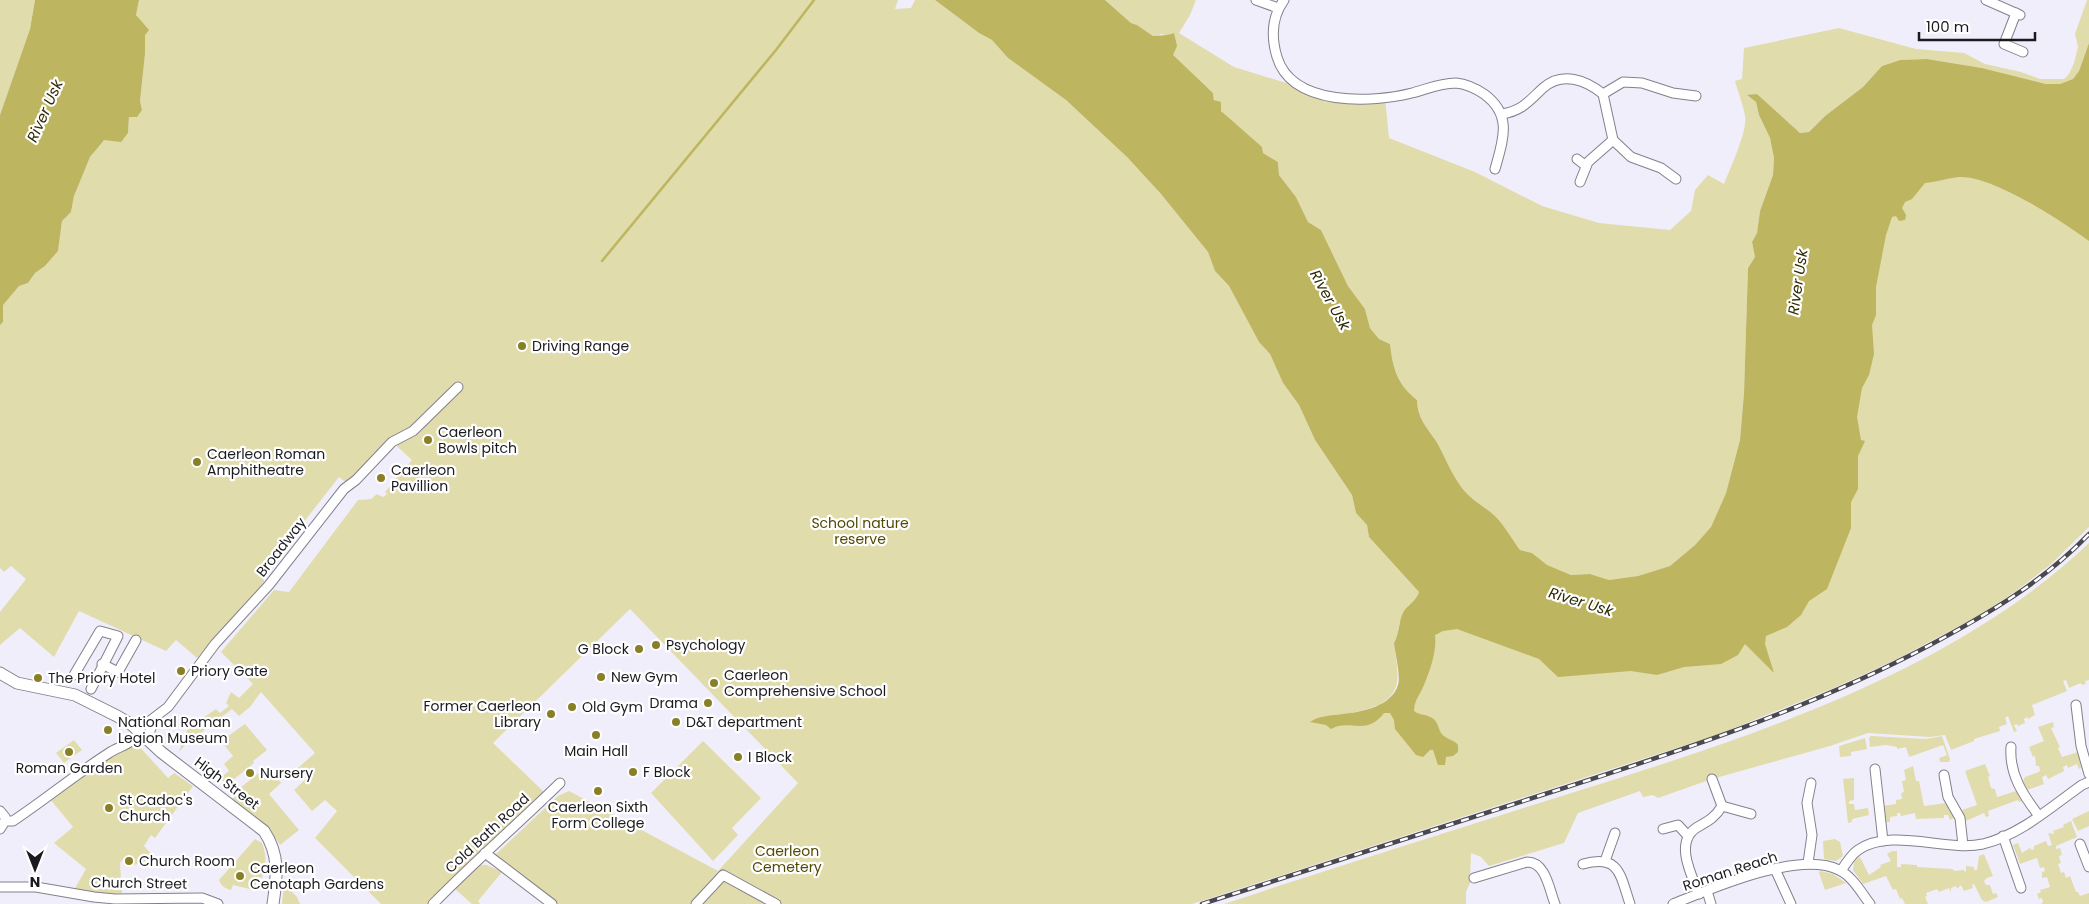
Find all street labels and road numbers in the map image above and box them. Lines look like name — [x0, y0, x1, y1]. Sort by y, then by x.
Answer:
street label: Broadway — [251, 513, 311, 581]
street label: High Street — [191, 752, 263, 814]
street label: Cold Bath Road — [440, 789, 534, 877]
street label: Roman Reach — [1680, 846, 1780, 896]
street label: Church Street — [91, 872, 187, 894]

